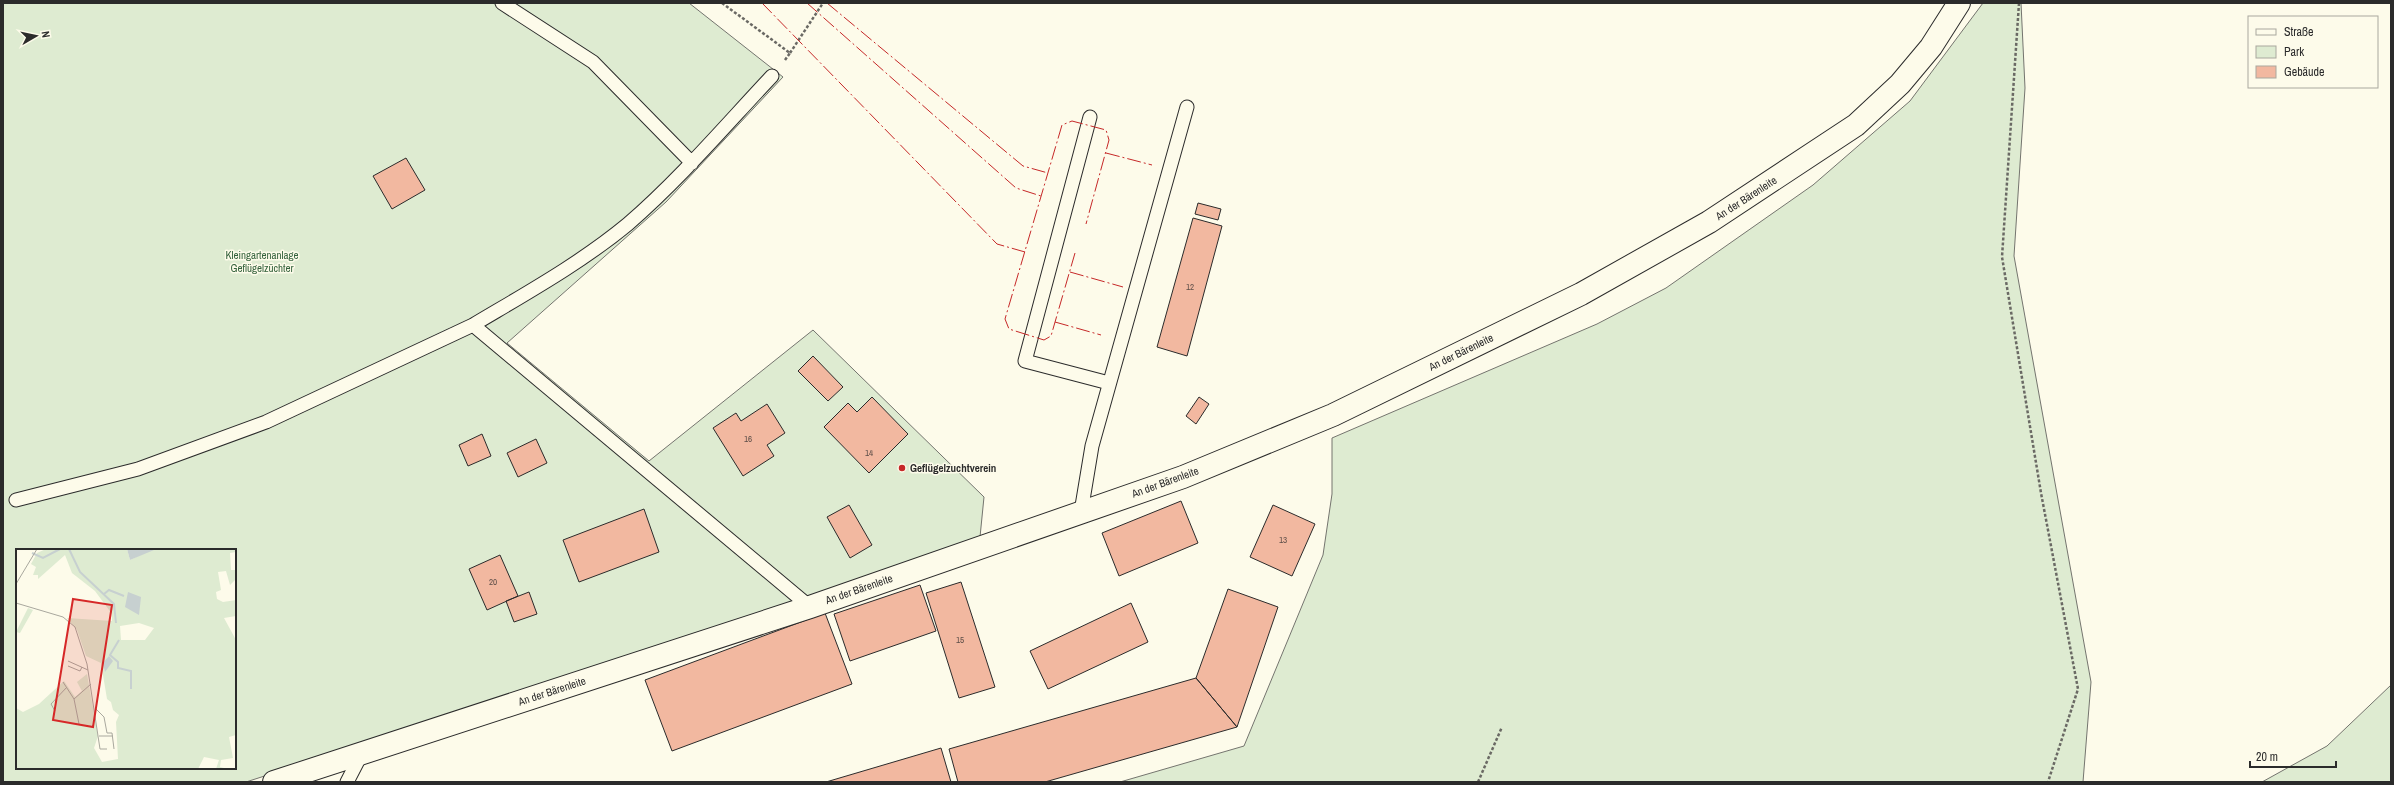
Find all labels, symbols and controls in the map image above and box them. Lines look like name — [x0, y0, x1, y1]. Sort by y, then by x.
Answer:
north arrow — [16, 16, 56, 56]
legend — [2248, 16, 2378, 88]
text: Straße — [2284, 24, 2314, 40]
text: N — [38, 30, 53, 39]
text: Park — [2284, 44, 2304, 60]
text: Gebäude — [2284, 64, 2325, 80]
street label: An der Bärenleite — [1712, 173, 1779, 224]
park label: Kleingartenanlage Geflügelzüchter — [225, 248, 299, 275]
house number: 12 — [1186, 281, 1194, 293]
street label: An der Bärenleite — [1425, 330, 1496, 374]
house number: 16 — [744, 433, 752, 445]
house number: 14 — [865, 447, 873, 459]
place label: Geflügelzuchtverein — [910, 461, 996, 475]
marker: Geflügelzuchtverein — [897, 463, 907, 473]
street label: An der Bärenleite — [1129, 463, 1200, 501]
house number: 13 — [1279, 534, 1287, 546]
inset map — [16, 549, 236, 769]
street label: An der Bärenleite — [823, 571, 894, 607]
house number: 20 — [489, 576, 497, 588]
house number: 15 — [956, 634, 964, 646]
street label: An der Bärenleite — [516, 673, 588, 709]
scale bar — [2250, 743, 2336, 769]
text: 20 m — [2256, 749, 2278, 765]

